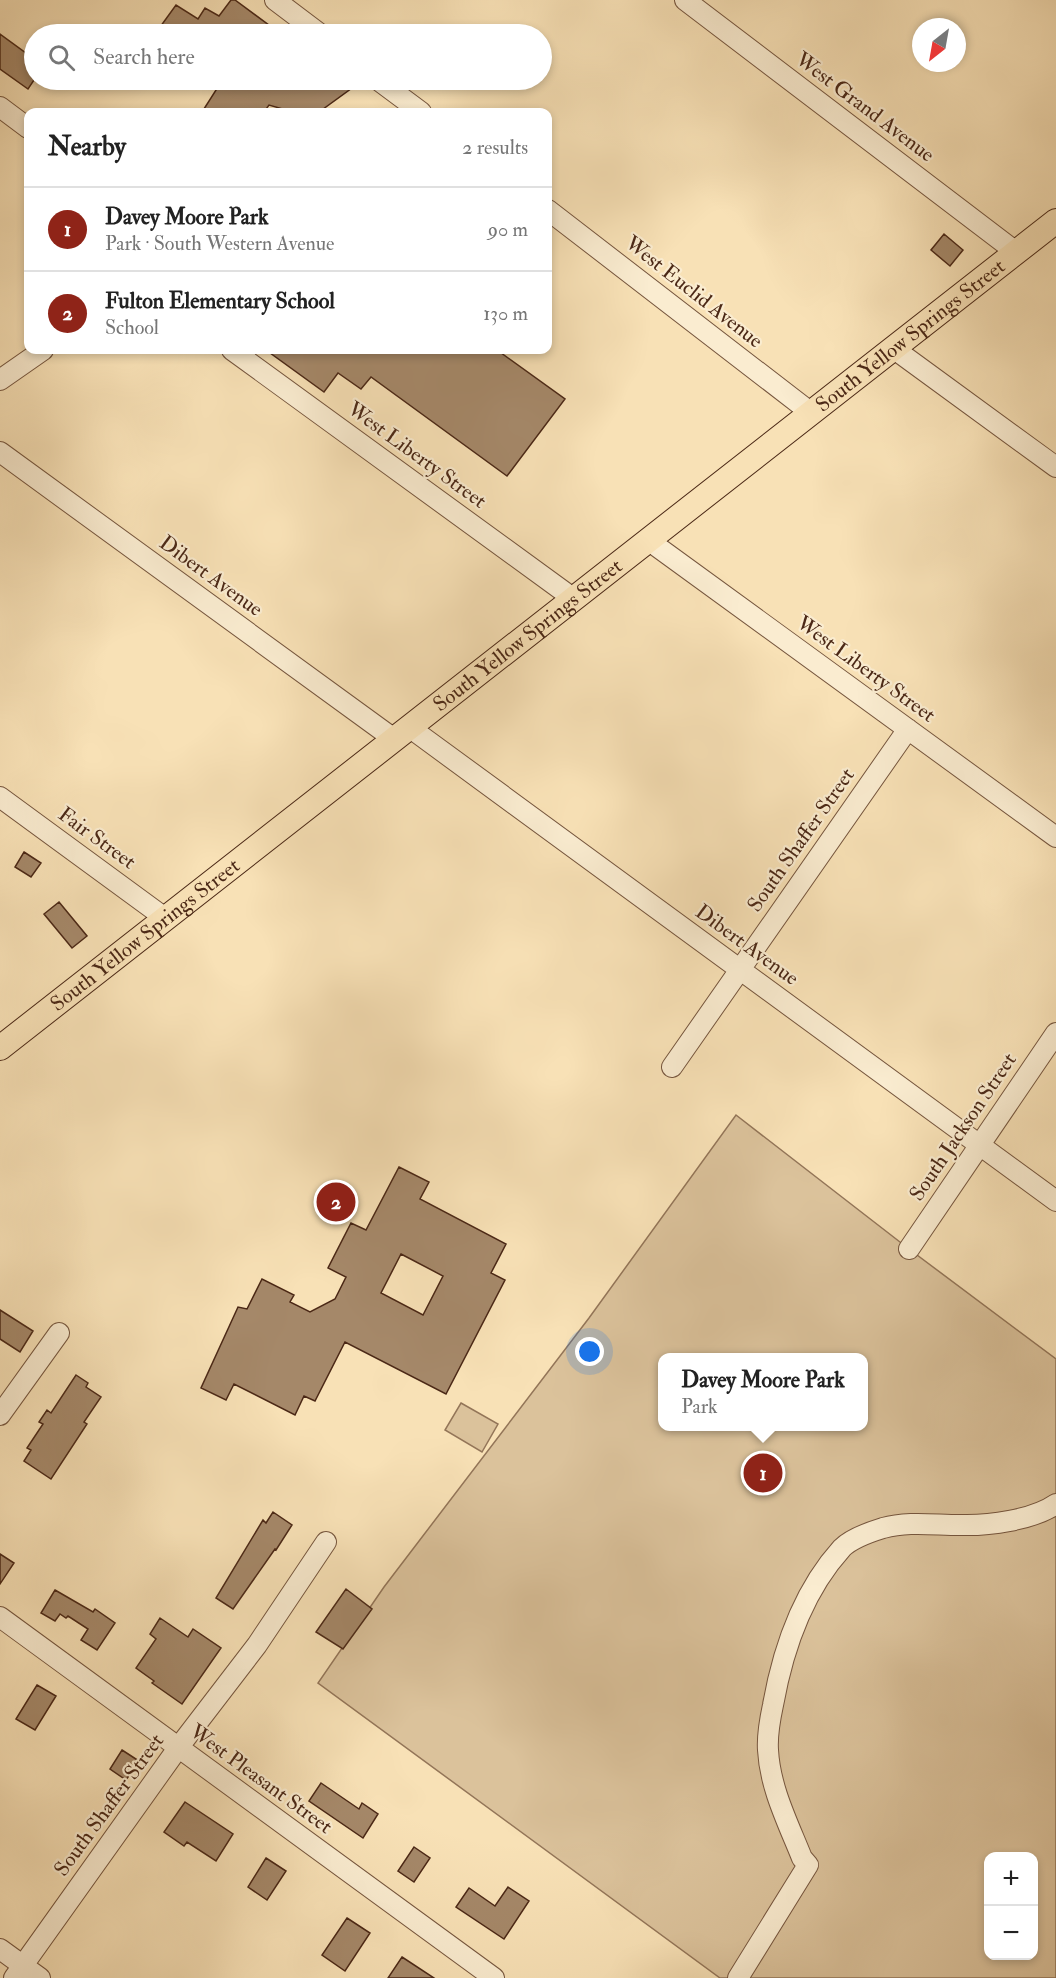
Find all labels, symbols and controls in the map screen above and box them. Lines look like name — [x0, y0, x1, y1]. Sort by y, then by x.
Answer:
north arrow — [912, 18, 966, 72]
search box — [24, 24, 552, 90]
icon: search — [45, 41, 78, 74]
text: Search here — [93, 43, 195, 71]
street label: West Grand Avenue — [789, 45, 940, 168]
text: Nearby — [48, 131, 126, 163]
text: 2 results — [462, 135, 528, 160]
text: Davey Moore Park — [105, 203, 268, 231]
text: 1 — [64, 217, 71, 242]
text: 90 m — [488, 217, 528, 242]
street label: West Euclid Avenue — [619, 229, 769, 354]
text: Park · South Western Avenue — [105, 231, 334, 256]
street label: South Yellow Springs Street — [810, 253, 1010, 418]
text: Fulton Elementary School — [105, 287, 335, 315]
text: 2 — [62, 301, 73, 326]
text: 130 m — [483, 301, 528, 326]
text: School — [105, 315, 159, 340]
street label: West Liberty Street — [341, 395, 492, 515]
street label: Dibert Avenue — [154, 529, 268, 623]
street label: South Yellow Springs Street — [427, 552, 628, 717]
street label: West Liberty Street — [790, 609, 941, 729]
street label: South Shaffer Street — [741, 763, 861, 917]
street label: Fair Street — [53, 801, 141, 875]
street label: South Yellow Springs Street — [45, 852, 245, 1017]
street label: Dibert Avenue — [690, 898, 804, 992]
street label: South Jackson Street — [903, 1048, 1023, 1206]
pin: 2 — [316, 1180, 356, 1224]
your location — [575, 1337, 604, 1366]
popup — [658, 1353, 868, 1431]
text: Davey Moore Park — [681, 1366, 845, 1394]
text: Park — [681, 1394, 718, 1419]
pin: 1 — [744, 1450, 783, 1496]
street label: West Pleasant Street — [183, 1718, 338, 1840]
street label: South Shaffer Street — [48, 1728, 170, 1882]
map controls — [984, 1852, 1038, 1960]
button: + — [984, 1852, 1038, 1906]
button: − — [984, 1906, 1038, 1960]

